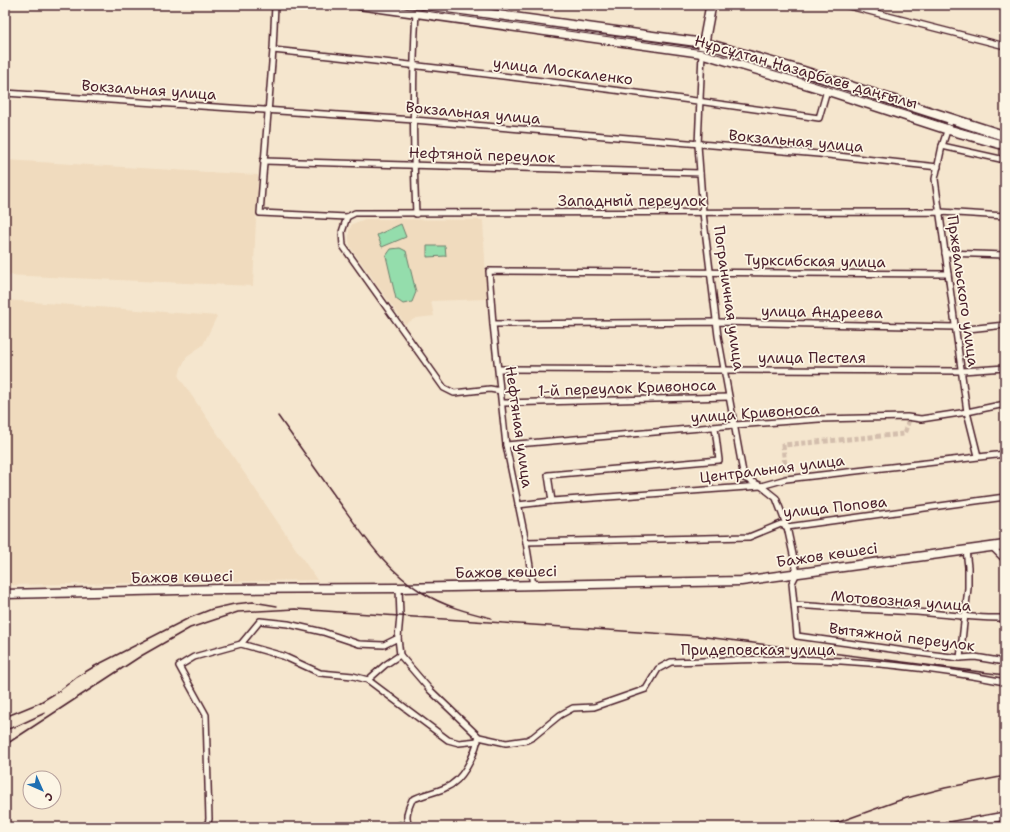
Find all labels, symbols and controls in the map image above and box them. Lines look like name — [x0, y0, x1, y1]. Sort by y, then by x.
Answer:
street label: Нұрсұлтан Назарбаев даңғылы — [692, 30, 920, 114]
street label: улица Москаленко — [492, 53, 634, 89]
street label: Вокзальная улица — [81, 75, 218, 105]
street label: Вокзальная улица — [405, 97, 542, 129]
street label: Вокзальная улица — [728, 125, 865, 157]
street label: Нефтяной переулок — [408, 142, 556, 168]
street label: Западный переулок — [558, 191, 706, 211]
street label: Пржвальского улица — [942, 214, 984, 368]
street label: Пограничная улица — [709, 224, 749, 372]
street label: Турксибская улица — [744, 250, 887, 272]
street label: улица Андреева — [761, 301, 884, 323]
street label: улица Пестеля — [758, 348, 866, 368]
street label: Нефтяная улица — [501, 365, 538, 490]
street label: 1-й переулок Кривоноса — [538, 375, 717, 401]
street label: улица Кривоноса — [690, 398, 821, 427]
street label: Центральная улица — [698, 450, 846, 488]
street label: улица Попова — [782, 492, 889, 522]
street label: Бажов көшесі — [775, 538, 879, 572]
street label: Бажов көшесі — [455, 561, 557, 583]
street label: Бажов көшесі — [131, 566, 233, 588]
street label: Мотовозная улица — [830, 586, 973, 616]
street label: Вытяжной переулок — [828, 618, 976, 656]
street label: Придеповская улица — [681, 640, 836, 660]
north arrow — [22, 770, 62, 810]
text: С — [41, 789, 56, 805]

